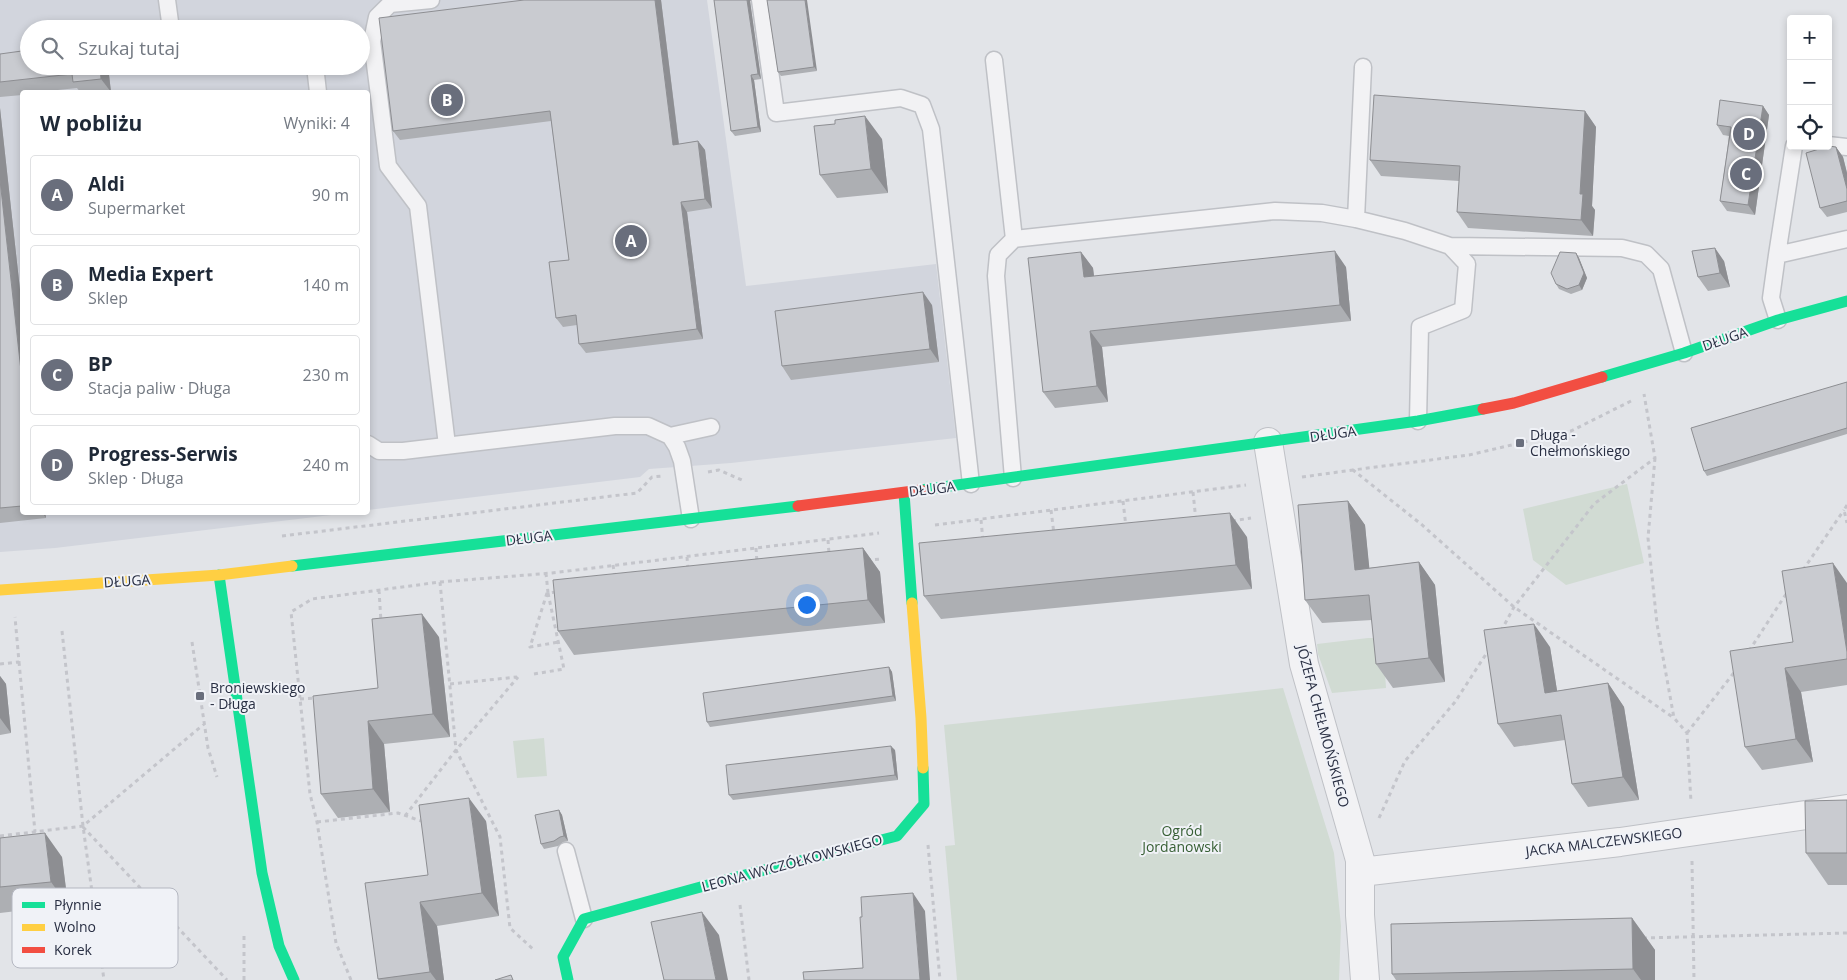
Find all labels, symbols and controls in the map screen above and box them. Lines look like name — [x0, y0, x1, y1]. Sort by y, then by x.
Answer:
map controls — [1787, 15, 1832, 150]
button: + — [1787, 15, 1832, 60]
search box — [20, 20, 370, 75]
icon: search — [38, 34, 66, 62]
text: Szukaj tutaj — [78, 35, 180, 61]
button: − — [1787, 60, 1832, 105]
pin: B — [431, 81, 463, 119]
button: locate — [1787, 105, 1832, 150]
text: W pobliżu — [40, 109, 142, 137]
text: Wyniki: 4 — [283, 112, 350, 134]
pin: D — [1733, 115, 1765, 153]
pin: C — [1730, 155, 1762, 193]
text: Aldi — [88, 171, 125, 197]
text: A — [51, 184, 63, 206]
text: 90 m — [312, 184, 349, 206]
text: Supermarket — [88, 197, 185, 219]
pin: A — [615, 222, 647, 260]
text: Media Expert — [88, 261, 213, 287]
text: B — [52, 274, 62, 296]
text: 140 m — [303, 274, 349, 296]
text: Sklep — [88, 287, 128, 309]
street label: DŁUGA — [1700, 322, 1750, 355]
text: BP — [88, 351, 113, 377]
text: C — [52, 364, 62, 386]
text: 230 m — [303, 364, 349, 386]
text: Stacja paliw · Długa — [88, 377, 231, 399]
street label: DŁUGA — [1308, 421, 1358, 446]
place label: Długa - Chełmońskiego — [1530, 425, 1630, 460]
marker: Długa - Chełmońskiego — [1514, 437, 1526, 449]
text: Progress-Serwis — [88, 441, 238, 467]
text: D — [51, 454, 63, 476]
text: 240 m — [303, 454, 349, 476]
text: Sklep · Długa — [88, 467, 184, 489]
street label: DŁUGA — [908, 476, 956, 501]
street label: DŁUGA — [505, 525, 553, 550]
street label: DŁUGA — [103, 569, 151, 592]
your location — [794, 592, 820, 618]
street label: JÓZEFA CHEŁMOŃSKIEGO — [1292, 641, 1354, 809]
place label: Broniewskiego - Długa — [210, 678, 305, 713]
marker: Broniewskiego - Długa — [194, 690, 206, 702]
park label: Ogród Jordanowski — [1140, 821, 1222, 856]
street label: JACKA MALCZEWSKIEGO — [1522, 822, 1684, 861]
street label: LEONA WYCZÓŁKOWSKIEGO — [699, 829, 884, 896]
legend — [12, 888, 178, 968]
text: Płynnie — [54, 895, 102, 914]
text: Wolno — [54, 917, 96, 936]
text: Korek — [54, 940, 93, 959]

